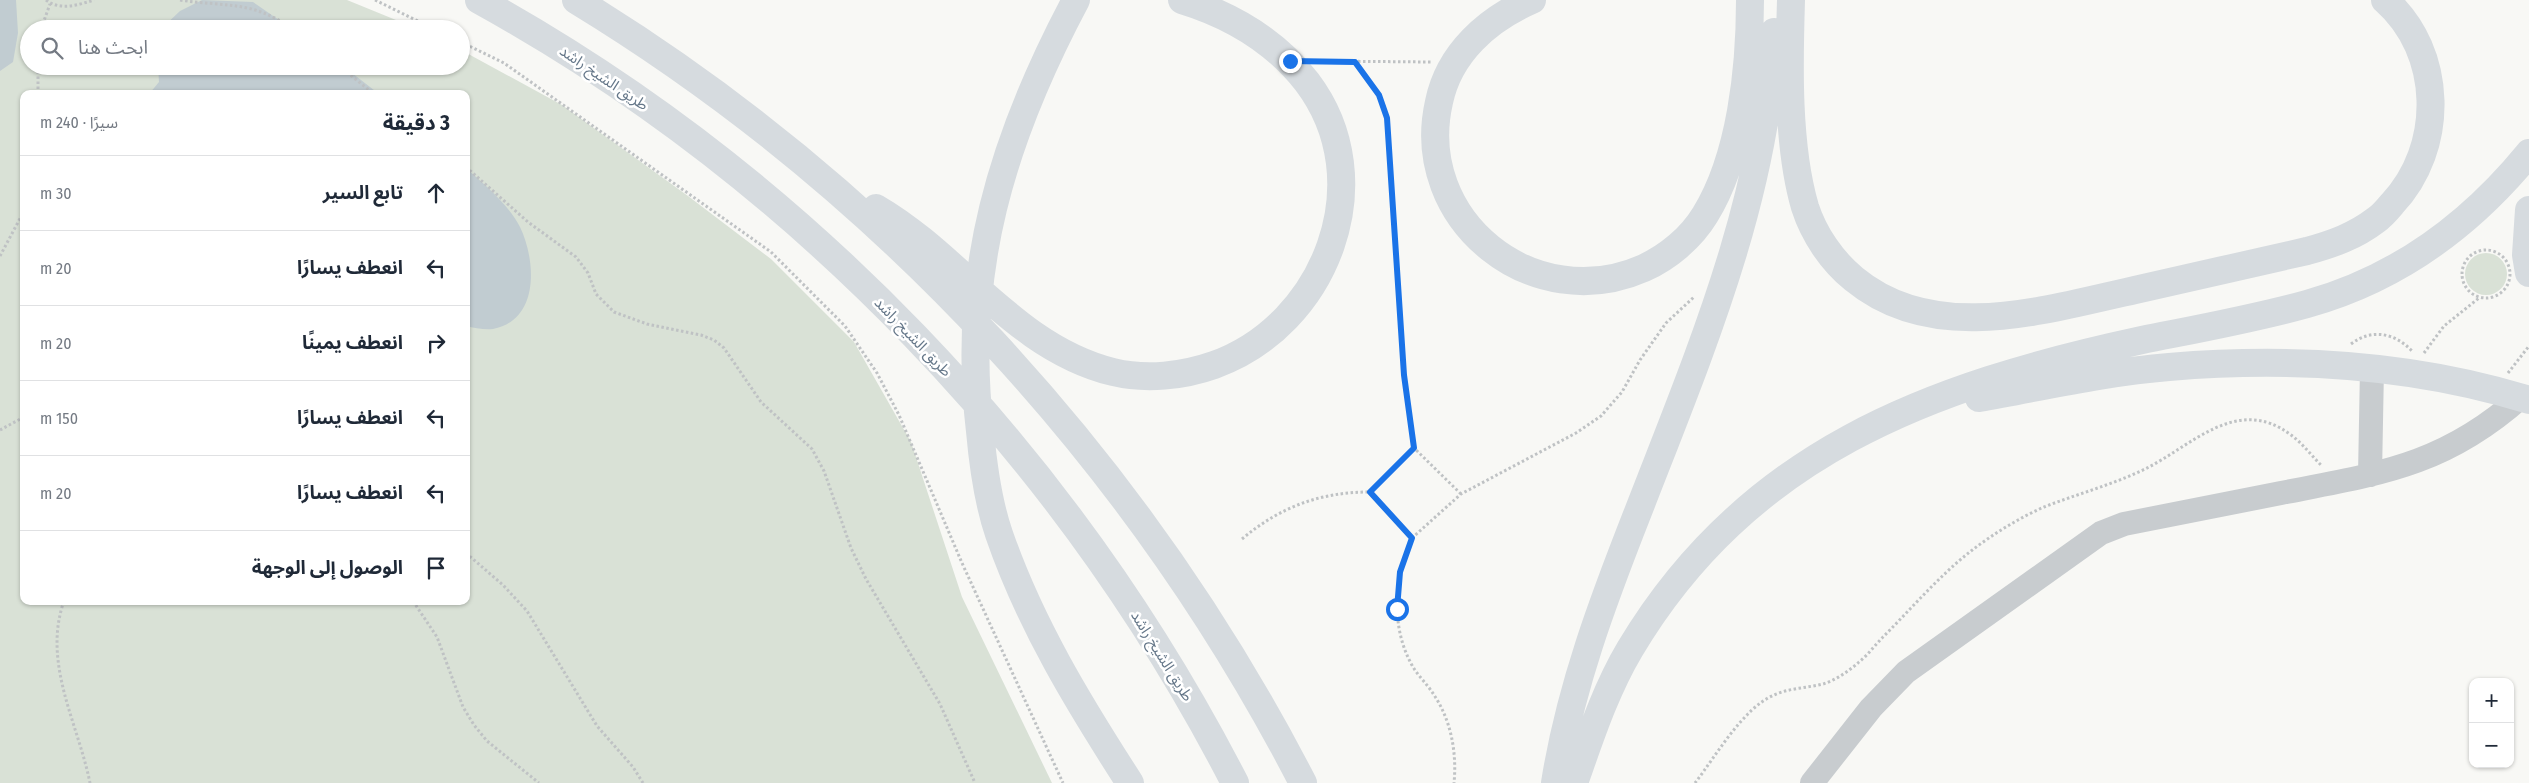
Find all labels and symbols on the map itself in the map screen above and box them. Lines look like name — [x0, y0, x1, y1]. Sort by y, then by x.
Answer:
street label: طريق الشيخ راشد — [554, 42, 652, 117]
route end — [1279, 50, 1302, 73]
street label: طريق الشيخ راشد — [868, 294, 955, 382]
route start — [1386, 598, 1409, 621]
street label: طريق الشيخ راشد — [1124, 607, 1197, 706]

